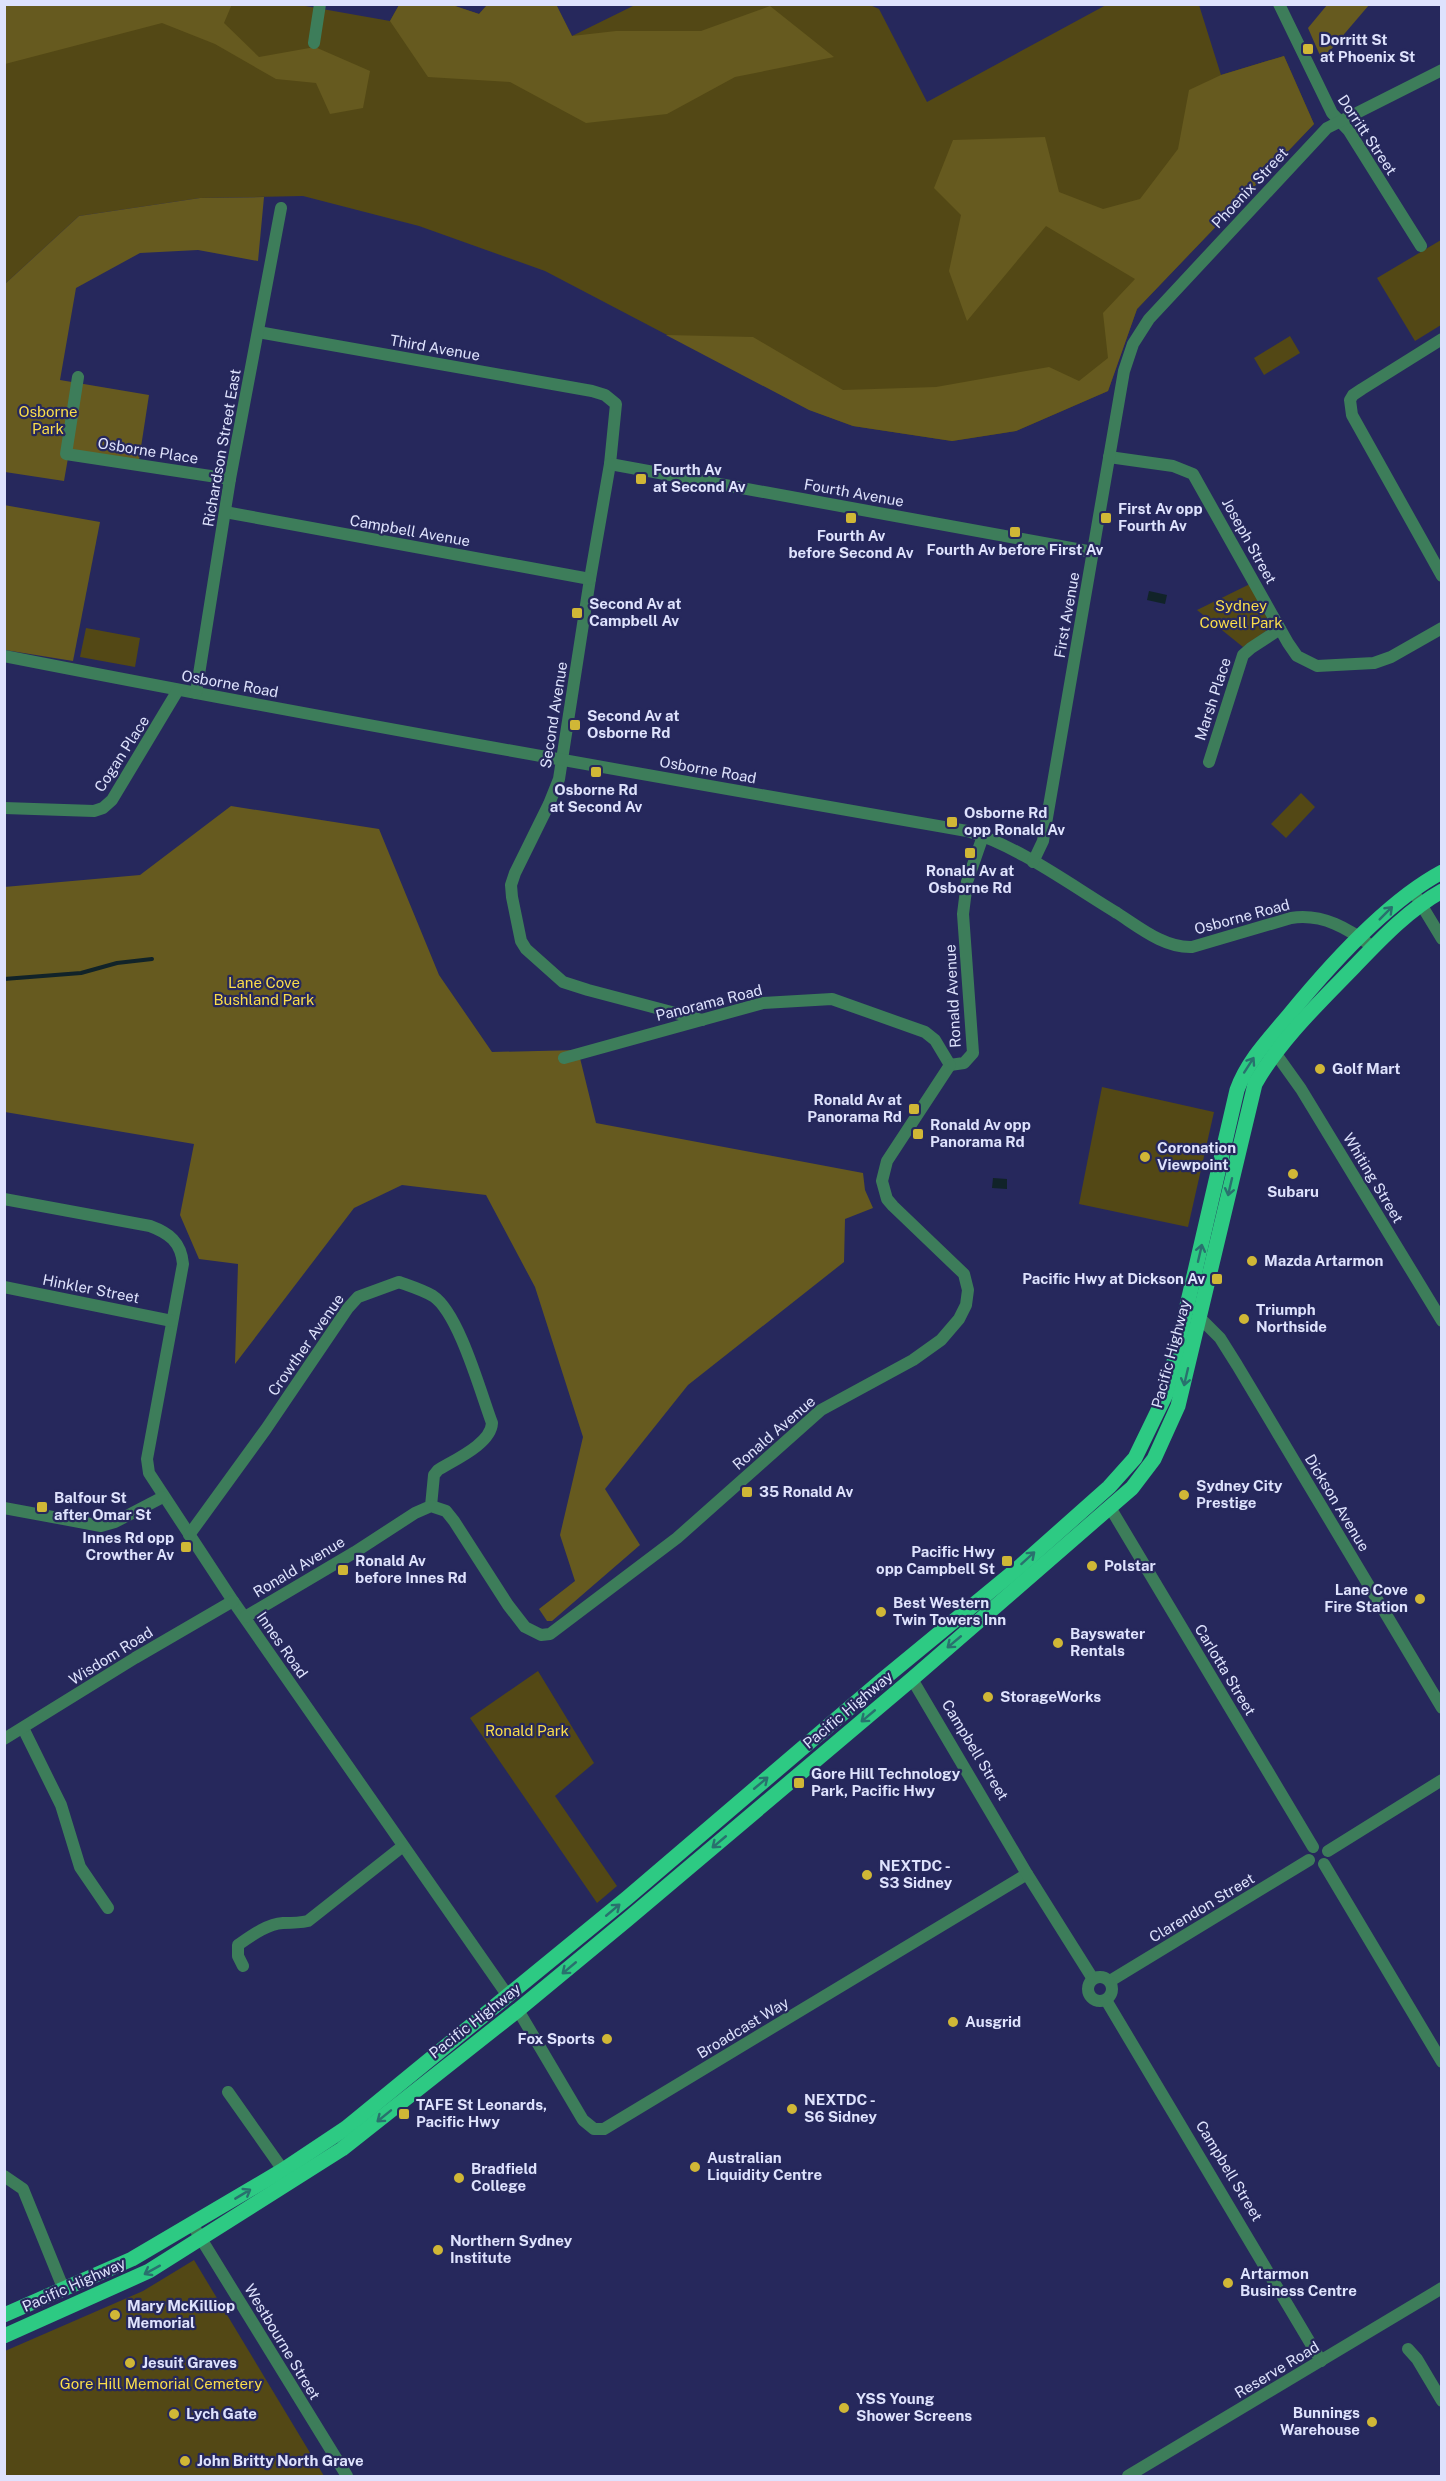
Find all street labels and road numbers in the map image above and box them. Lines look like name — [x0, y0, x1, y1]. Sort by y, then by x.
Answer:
street label: Dorritt Street — [1334, 92, 1400, 178]
street label: Phoenix Street — [1208, 144, 1291, 231]
street label: Third Avenue — [389, 331, 481, 364]
street label: Richardson Street East — [199, 368, 244, 528]
street label: Osborne Place — [97, 434, 200, 467]
street label: Fourth Avenue — [803, 475, 905, 510]
street label: Joseph Street — [1219, 495, 1280, 587]
street label: Campbell Avenue — [349, 512, 472, 549]
street label: First Avenue — [1051, 571, 1082, 659]
street label: Marsh Place — [1191, 655, 1234, 742]
street label: Second Avenue — [537, 660, 570, 770]
street label: Osborne Road — [180, 667, 280, 700]
street label: Cogan Place — [91, 712, 152, 795]
street label: Osborne Road — [658, 753, 758, 786]
street label: Osborne Road — [1192, 896, 1291, 937]
street label: Ronald Avenue — [941, 944, 964, 1048]
street label: Panorama Road — [654, 981, 764, 1024]
street label: Whiting Street — [1340, 1130, 1407, 1226]
street label: Hinkler Street — [41, 1271, 141, 1306]
street label: Crowther Avenue — [264, 1291, 347, 1399]
street label: Pacific Highway — [1148, 1298, 1193, 1410]
street label: Ronald Avenue — [729, 1392, 818, 1473]
street label: Dickson Avenue — [1302, 1451, 1373, 1554]
street label: Ronald Avenue — [250, 1533, 348, 1601]
street label: Innes Road — [253, 1608, 311, 1681]
street label: Carlotta Street — [1192, 1621, 1259, 1719]
street label: Wisdom Road — [66, 1623, 156, 1688]
street label: Pacific Highway — [800, 1667, 896, 1752]
street label: Campbell Street — [939, 1696, 1012, 1803]
street label: Clarendon Street — [1146, 1869, 1257, 1946]
street label: Pacific Highway — [426, 1980, 524, 2062]
street label: Broadcast Way — [694, 1994, 792, 2062]
street label: Campbell Street — [1193, 2117, 1266, 2224]
street label: Pacific Highway — [19, 2254, 128, 2315]
street label: Westbourne Street — [241, 2281, 324, 2403]
street label: Reserve Road — [1231, 2338, 1322, 2401]

